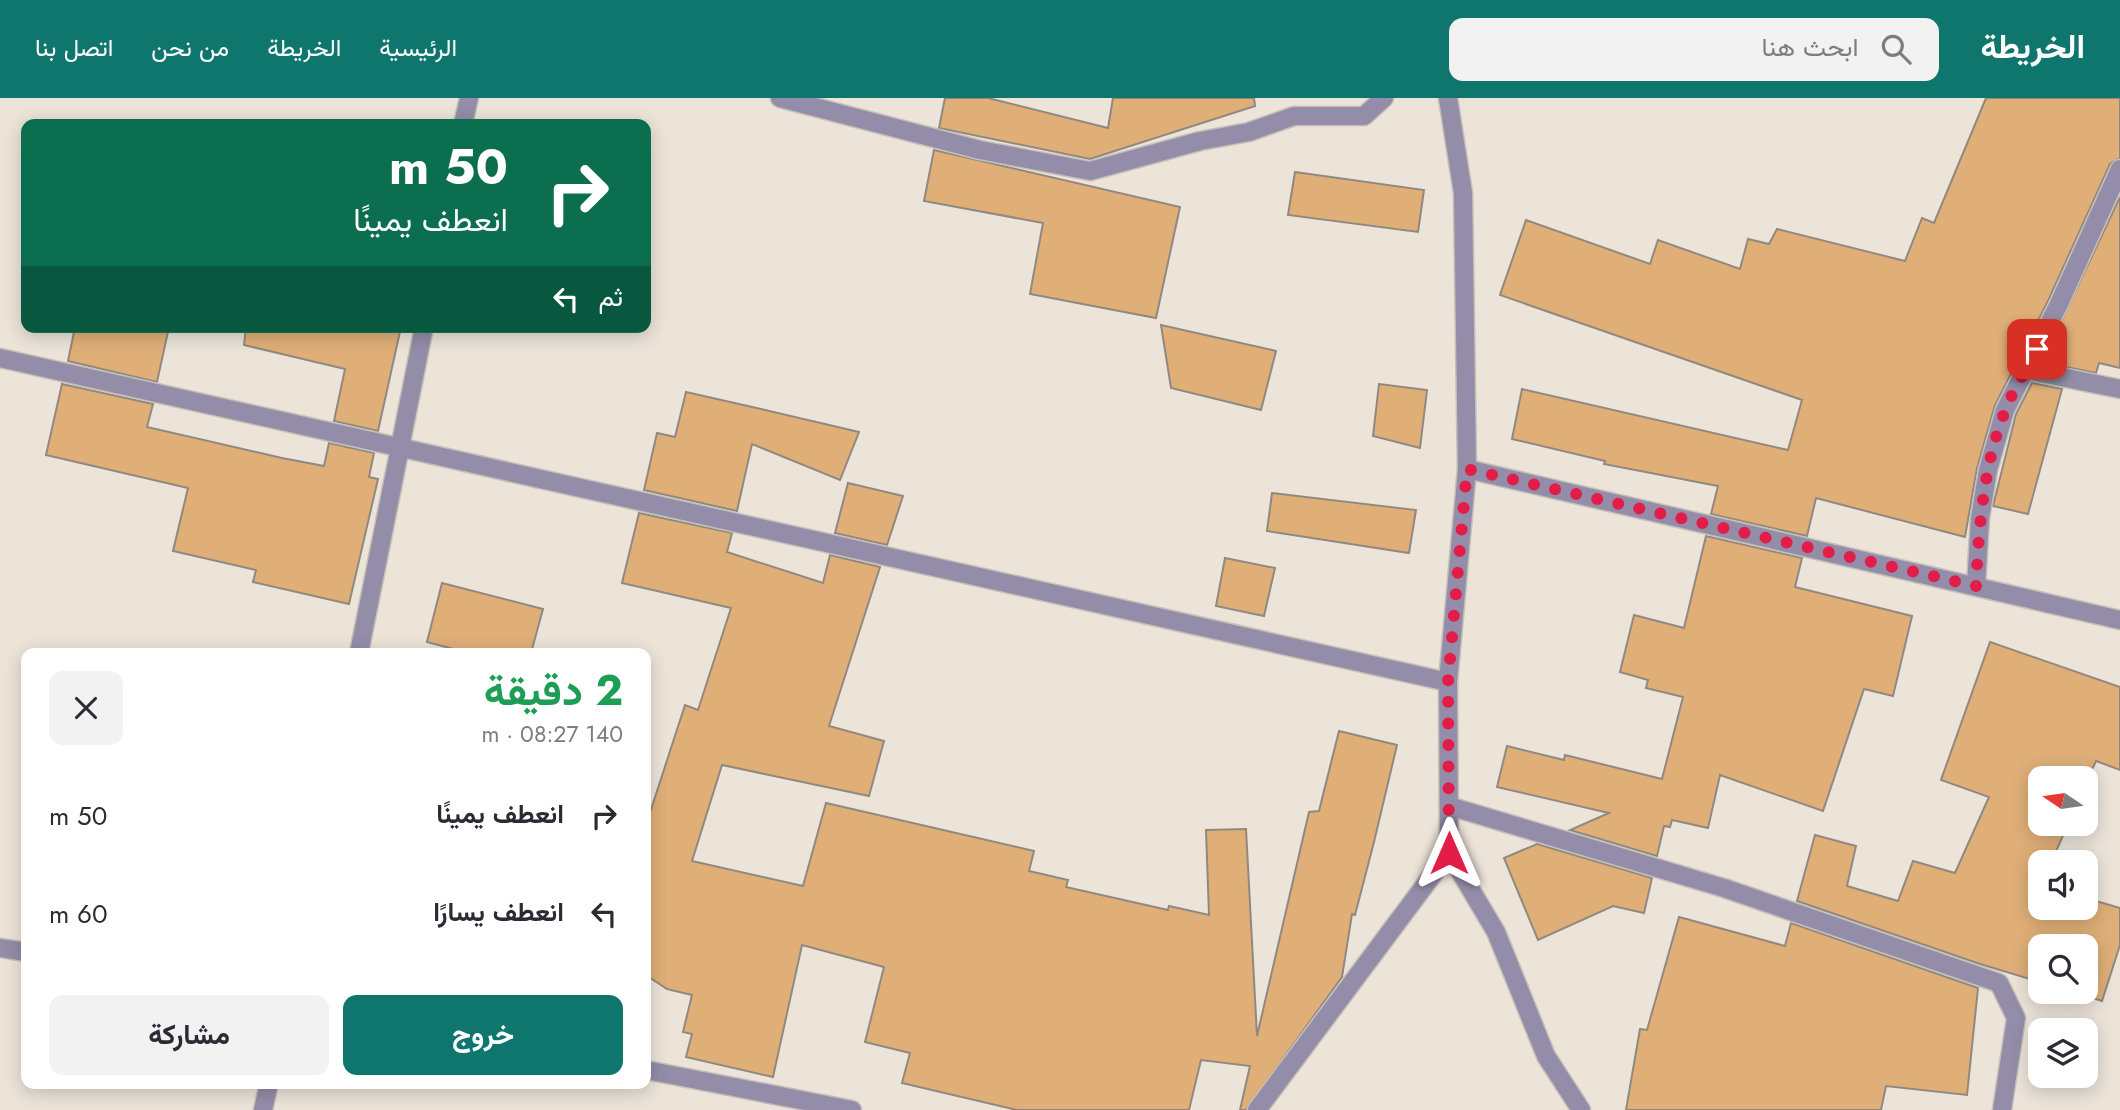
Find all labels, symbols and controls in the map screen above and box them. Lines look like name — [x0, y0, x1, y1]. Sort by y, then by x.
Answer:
search box — [1449, 18, 1939, 81]
text: الخريطة — [1981, 23, 2085, 70]
text: ابحث هنا — [1762, 28, 1859, 66]
text: اتصل بنا — [35, 30, 113, 65]
text: من نحن — [151, 30, 229, 65]
text: الخريطة — [267, 30, 341, 65]
text: الرئيسية — [379, 30, 457, 65]
icon: search — [1877, 30, 1915, 68]
text: 50 m — [389, 132, 508, 202]
icon: right — [532, 147, 623, 238]
text: انعطف يمينًا — [353, 197, 508, 243]
text: ثم — [599, 278, 623, 316]
icon: left — [547, 280, 585, 318]
pin — [2007, 319, 2067, 379]
icon: arrive — [2018, 330, 2056, 368]
text: 2 دقيقة — [484, 660, 623, 721]
button: close — [49, 671, 123, 745]
text: 140 m · 08:27 — [481, 717, 623, 751]
north arrow — [2028, 766, 2098, 836]
map controls — [2028, 766, 2098, 1088]
text: انعطف يمينًا — [436, 795, 564, 833]
text: 50 m — [49, 797, 107, 835]
icon: right — [585, 797, 623, 835]
position arrow — [1412, 816, 1486, 890]
button: sound — [2028, 850, 2098, 920]
text: انعطف يسارًا — [433, 893, 564, 931]
text: 60 m — [49, 895, 108, 933]
icon: left — [585, 895, 623, 933]
button: search — [2028, 934, 2098, 1004]
button: مشاركة — [49, 995, 329, 1075]
button: خروج — [343, 995, 623, 1075]
button: layers — [2028, 1018, 2098, 1088]

